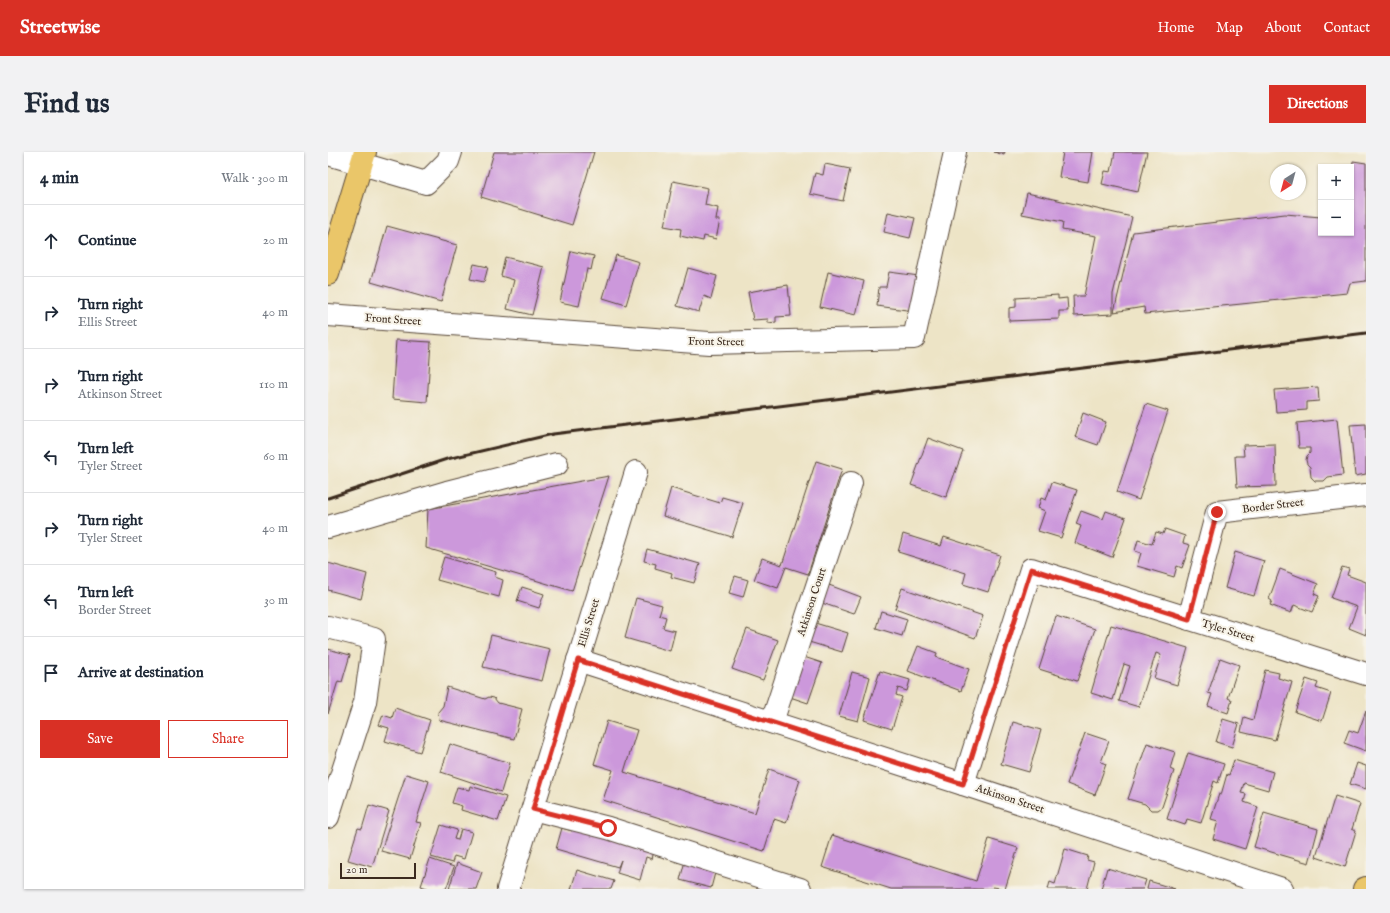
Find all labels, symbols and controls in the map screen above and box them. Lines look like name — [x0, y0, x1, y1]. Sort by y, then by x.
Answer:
text: Streetwise — [20, 16, 100, 40]
text: Home — [1158, 19, 1194, 37]
text: Map — [1216, 19, 1243, 37]
text: About — [1265, 19, 1301, 37]
text: Contact — [1323, 19, 1370, 37]
button: Directions — [1269, 85, 1366, 123]
text: Find us — [24, 87, 110, 122]
north arrow — [1270, 164, 1306, 200]
map controls — [1318, 164, 1354, 236]
button: + — [1318, 164, 1354, 200]
text: 4 min — [40, 168, 79, 189]
text: Walk · 300 m — [221, 170, 288, 187]
button: − — [1318, 200, 1354, 236]
icon: ahead — [40, 230, 62, 252]
text: Continue — [78, 231, 136, 250]
text: 20 m — [263, 232, 288, 249]
text: Turn right — [78, 295, 143, 314]
icon: right — [40, 302, 62, 324]
text: 40 m — [262, 304, 288, 321]
street label: Front Street — [365, 311, 422, 329]
text: Ellis Street — [78, 314, 137, 331]
street label: Front Street — [688, 335, 744, 349]
text: Turn right — [78, 367, 143, 386]
icon: right — [40, 374, 62, 396]
text: 110 m — [259, 376, 288, 393]
text: Atkinson Street — [78, 386, 162, 403]
text: Turn left — [78, 439, 134, 458]
icon: left — [40, 446, 62, 468]
text: 60 m — [263, 448, 288, 465]
text: Tyler Street — [78, 458, 142, 475]
street label: Border Street — [1241, 495, 1305, 517]
route end — [1208, 503, 1226, 521]
text: Turn right — [78, 511, 143, 530]
icon: right — [40, 518, 62, 540]
text: 40 m — [262, 520, 288, 537]
text: Tyler Street — [78, 530, 142, 547]
street label: Atkinson Court — [794, 566, 830, 639]
text: Turn left — [78, 583, 134, 602]
icon: left — [40, 590, 62, 612]
text: 30 m — [264, 592, 288, 609]
street label: Ellis Street — [575, 597, 603, 649]
text: Border Street — [78, 602, 151, 619]
street label: Tyler Street — [1200, 616, 1256, 646]
icon: arrive — [40, 662, 62, 684]
text: Arrive at destination — [78, 663, 204, 682]
button: Save — [40, 720, 160, 758]
button: Share — [168, 720, 288, 758]
street label: Atkinson Street — [973, 781, 1046, 817]
route start — [599, 819, 617, 837]
scale bar — [340, 861, 416, 880]
text: 20 m — [346, 863, 367, 877]

